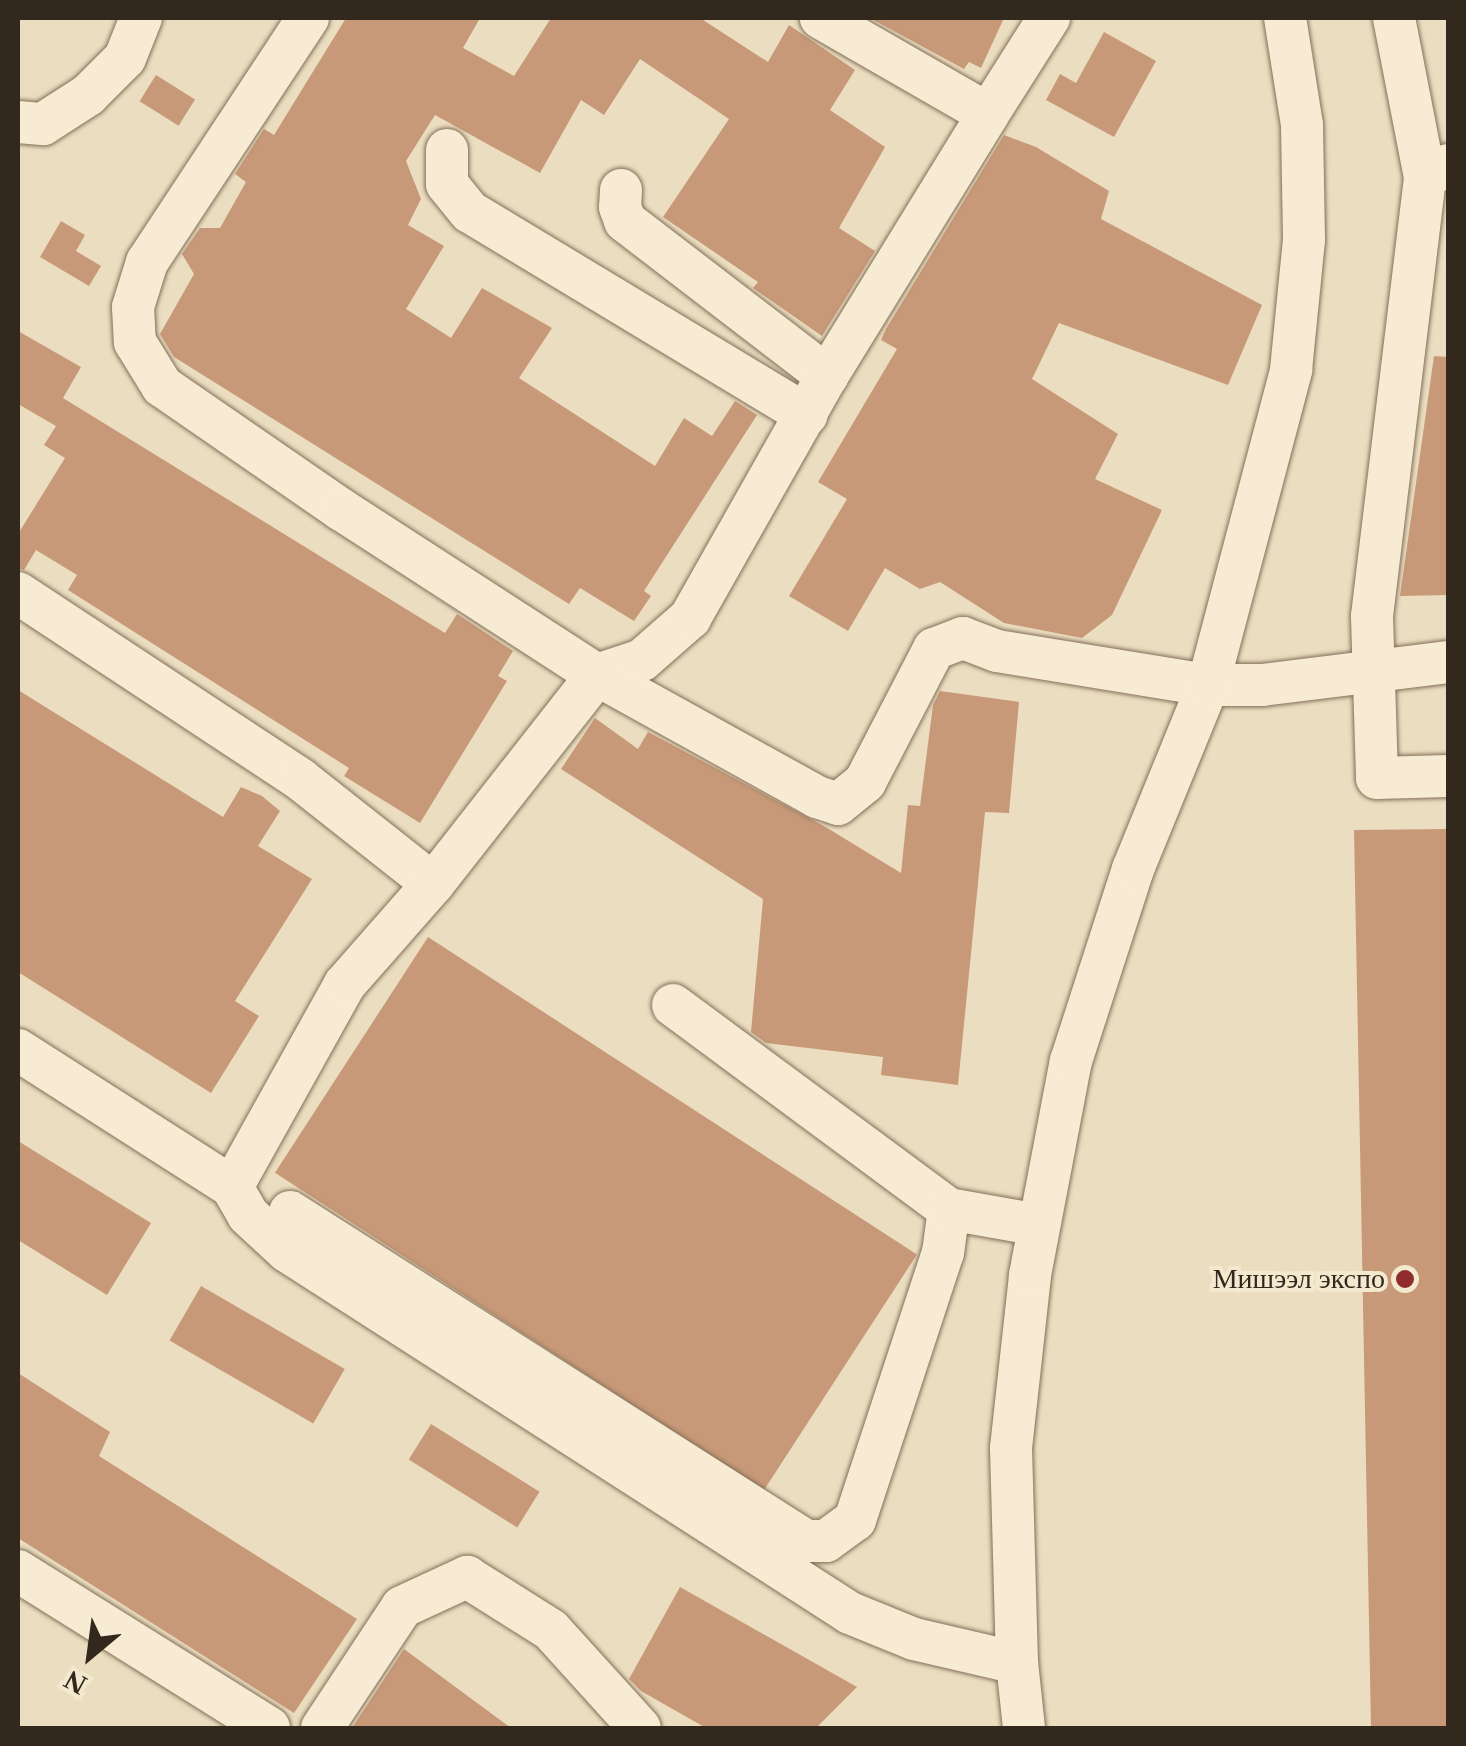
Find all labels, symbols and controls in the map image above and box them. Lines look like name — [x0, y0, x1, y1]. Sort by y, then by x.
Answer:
place label: Мишээл экспо — [1213, 1262, 1385, 1296]
marker: Мишээл экспо — [1394, 1268, 1416, 1290]
north arrow — [40, 1606, 140, 1706]
text: N — [59, 1664, 92, 1701]

